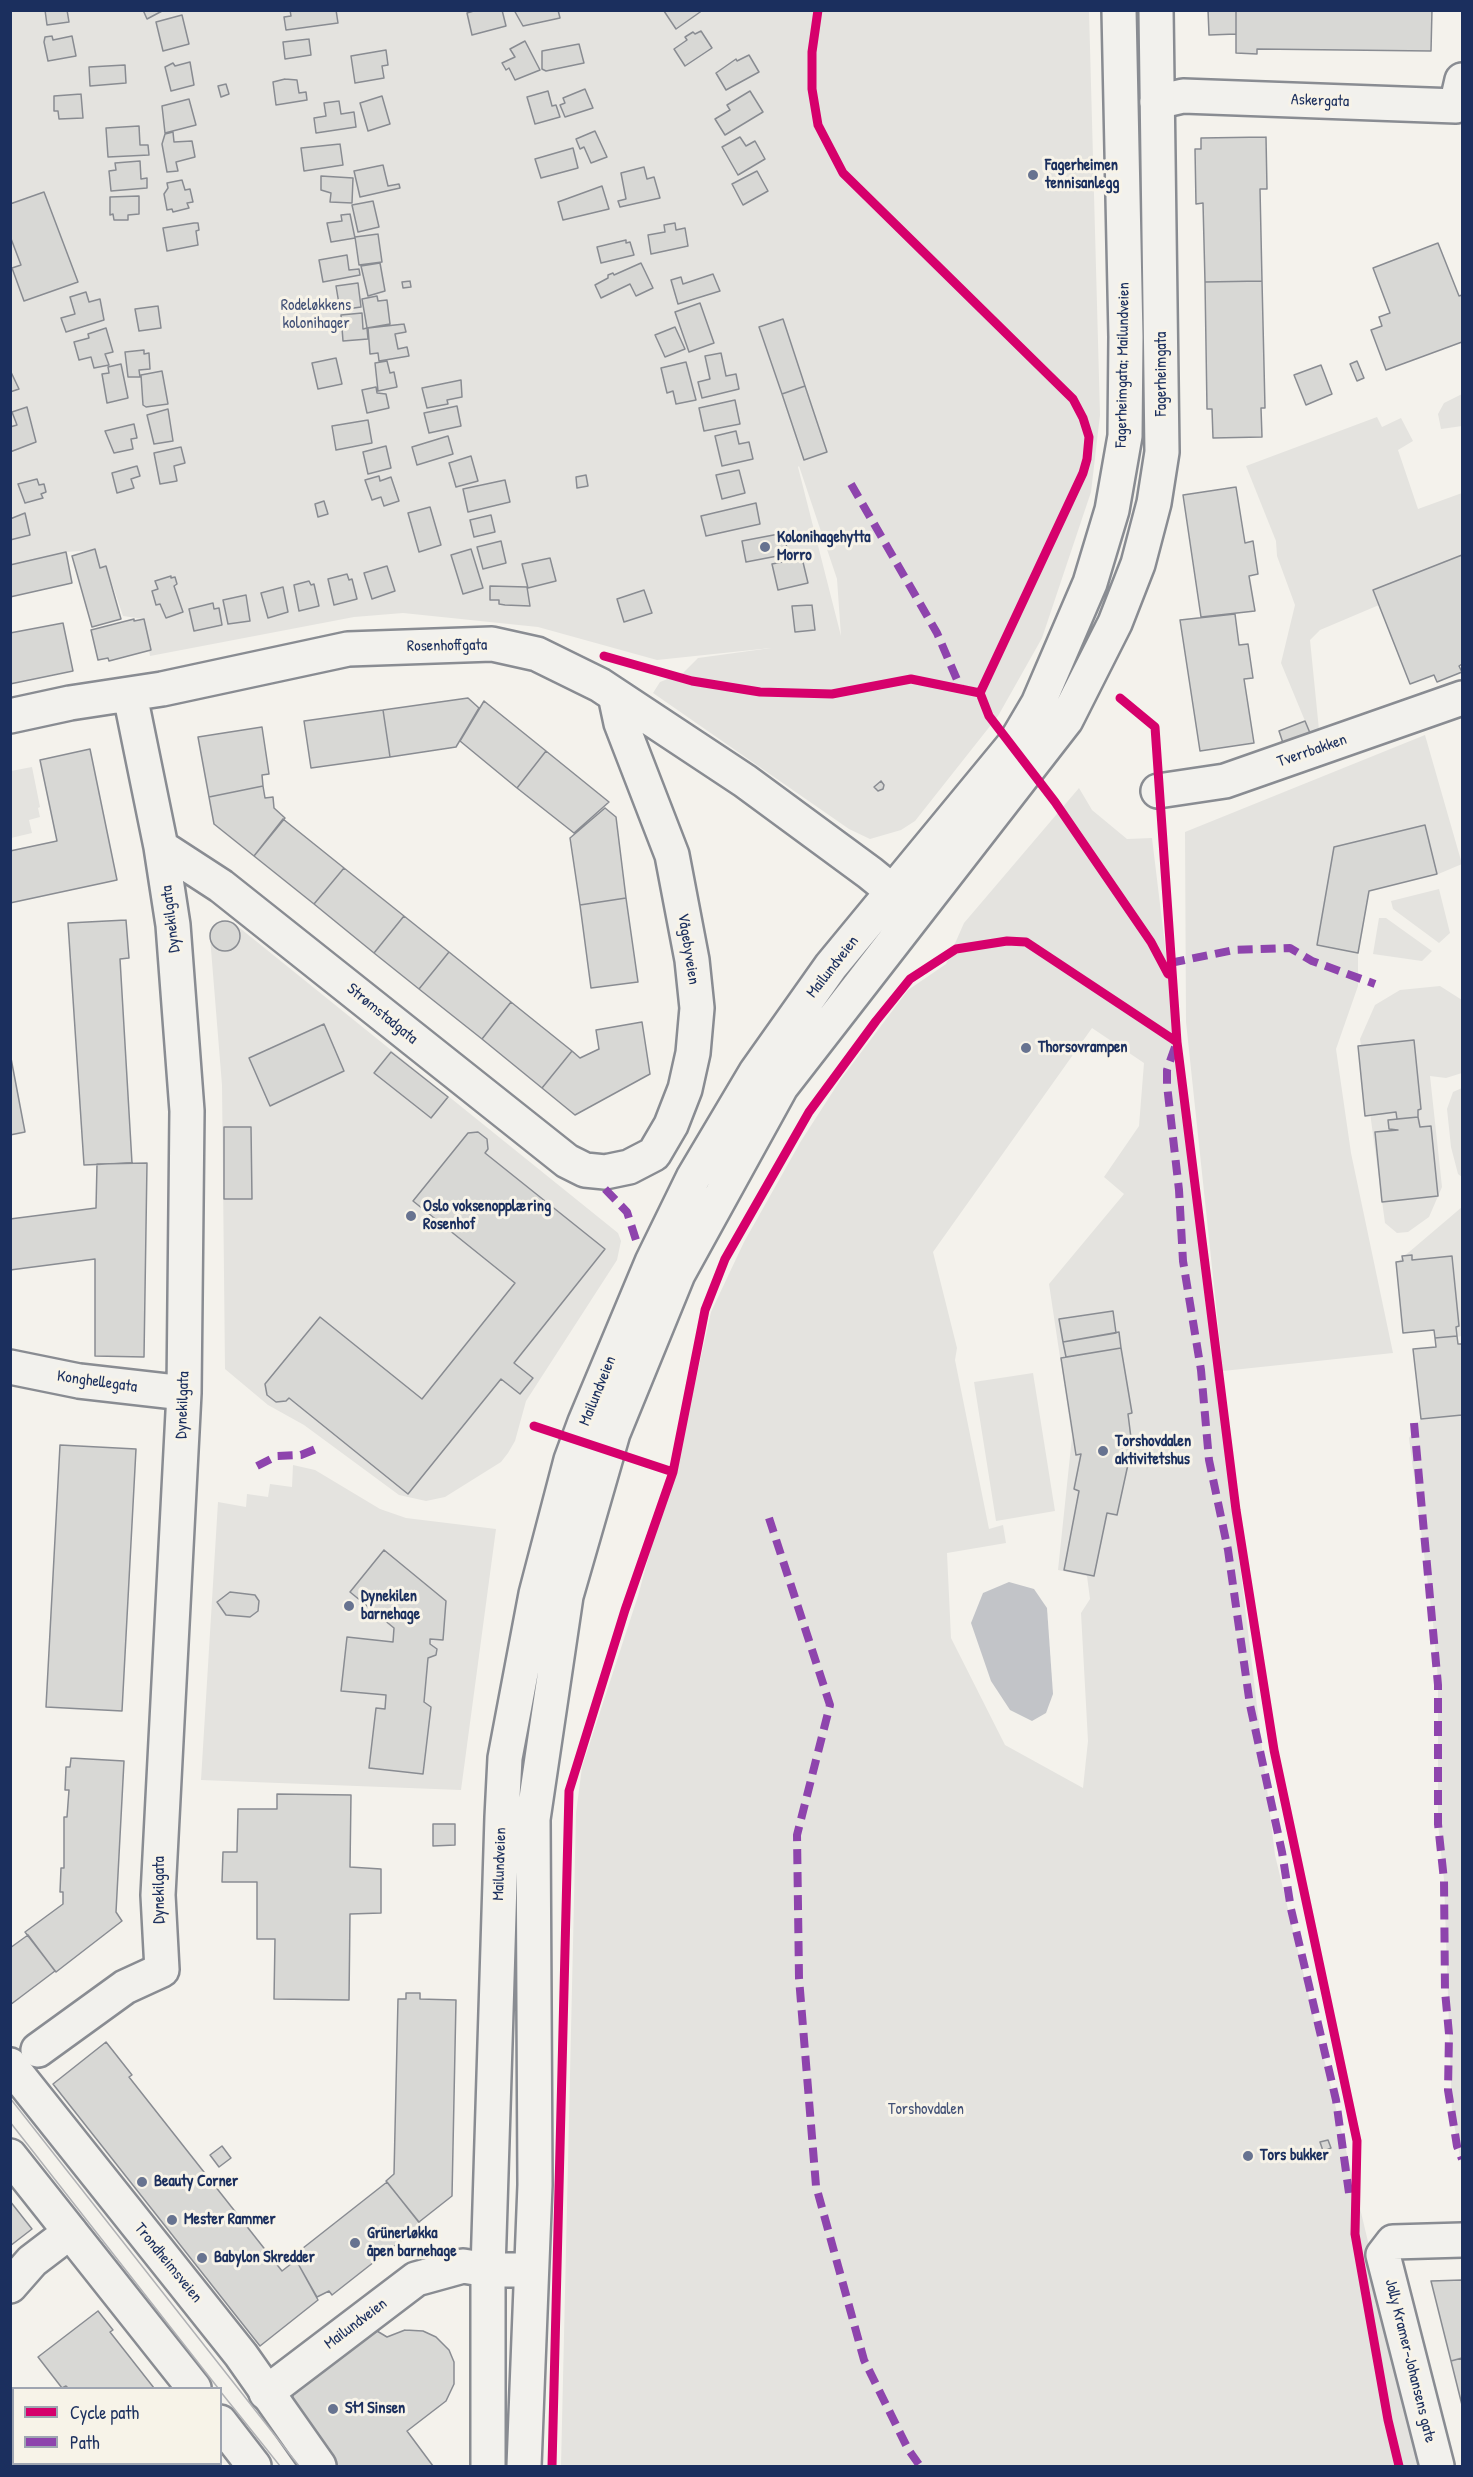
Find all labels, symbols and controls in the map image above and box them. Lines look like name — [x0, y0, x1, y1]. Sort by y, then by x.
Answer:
street label: Askergata — [1291, 90, 1349, 112]
place label: Fagerheimen tennisanlegg — [1045, 156, 1119, 194]
marker: Fagerheimen tennisanlegg — [1026, 168, 1040, 182]
street label: Fagerheimgata; Mailundveien — [1112, 282, 1134, 448]
park label: Rodeløkkens kolonihager — [281, 296, 351, 334]
street label: Fagerheimgata — [1152, 332, 1172, 416]
place label: Kolonihagehytta Morro — [777, 528, 871, 566]
marker: Kolonihagehytta Morro — [758, 540, 772, 554]
street label: Rosenhoffgata — [407, 636, 487, 656]
street label: Tverrbakken — [1275, 730, 1349, 772]
street label: Dynekilgata — [157, 884, 185, 954]
street label: Vågebyveien — [673, 912, 703, 986]
street label: Mailundveien — [803, 932, 863, 1002]
street label: Strømstadgata — [343, 979, 421, 1049]
place label: Thorsovrampen — [1038, 1038, 1128, 1058]
marker: Thorsovrampen — [1019, 1041, 1033, 1055]
place label: Oslo voksenopplæring Rosenhof — [423, 1197, 551, 1235]
marker: Oslo voksenopplæring Rosenhof — [404, 1209, 418, 1223]
street label: Mailundveien — [575, 1353, 621, 1429]
street label: Konghellegata — [56, 1367, 138, 1397]
street label: Dynekilgata — [172, 1371, 194, 1439]
place label: Torshovdalen aktivitetshus — [1115, 1432, 1191, 1470]
marker: Torshovdalen aktivitetshus — [1096, 1444, 1110, 1458]
place label: Dynekilen barnehage — [361, 1587, 420, 1625]
marker: Dynekilen barnehage — [342, 1599, 356, 1613]
street label: Mailundveien — [489, 1827, 511, 1901]
street label: Dynekilgata — [150, 1856, 170, 1924]
park label: Torshovdalen — [888, 2100, 964, 2120]
place label: Tors bukker — [1260, 2146, 1329, 2166]
marker: Tors bukker — [1241, 2149, 1255, 2163]
place label: Beauty Corner — [154, 2172, 238, 2192]
marker: Beauty Corner — [135, 2175, 149, 2189]
place label: Mester Rammer — [184, 2210, 276, 2230]
marker: Mester Rammer — [165, 2213, 179, 2227]
street label: Trondheimsveien — [130, 2219, 206, 2307]
place label: Grünerløkka åpen barnehage — [367, 2224, 457, 2262]
marker: Grünerløkka åpen barnehage — [348, 2236, 362, 2250]
place label: Babylon Skredder — [214, 2248, 315, 2268]
marker: Babylon Skredder — [195, 2251, 209, 2265]
street label: Jolly Kramer-Johansens gate — [1380, 2277, 1440, 2445]
street label: Mailundveien — [321, 2294, 391, 2354]
legend — [12, 2387, 222, 2465]
place label: St1 Sinsen — [345, 2399, 405, 2419]
text: Cycle path — [70, 2400, 139, 2425]
marker: St1 Sinsen — [326, 2402, 340, 2416]
text: Path — [70, 2430, 99, 2455]

